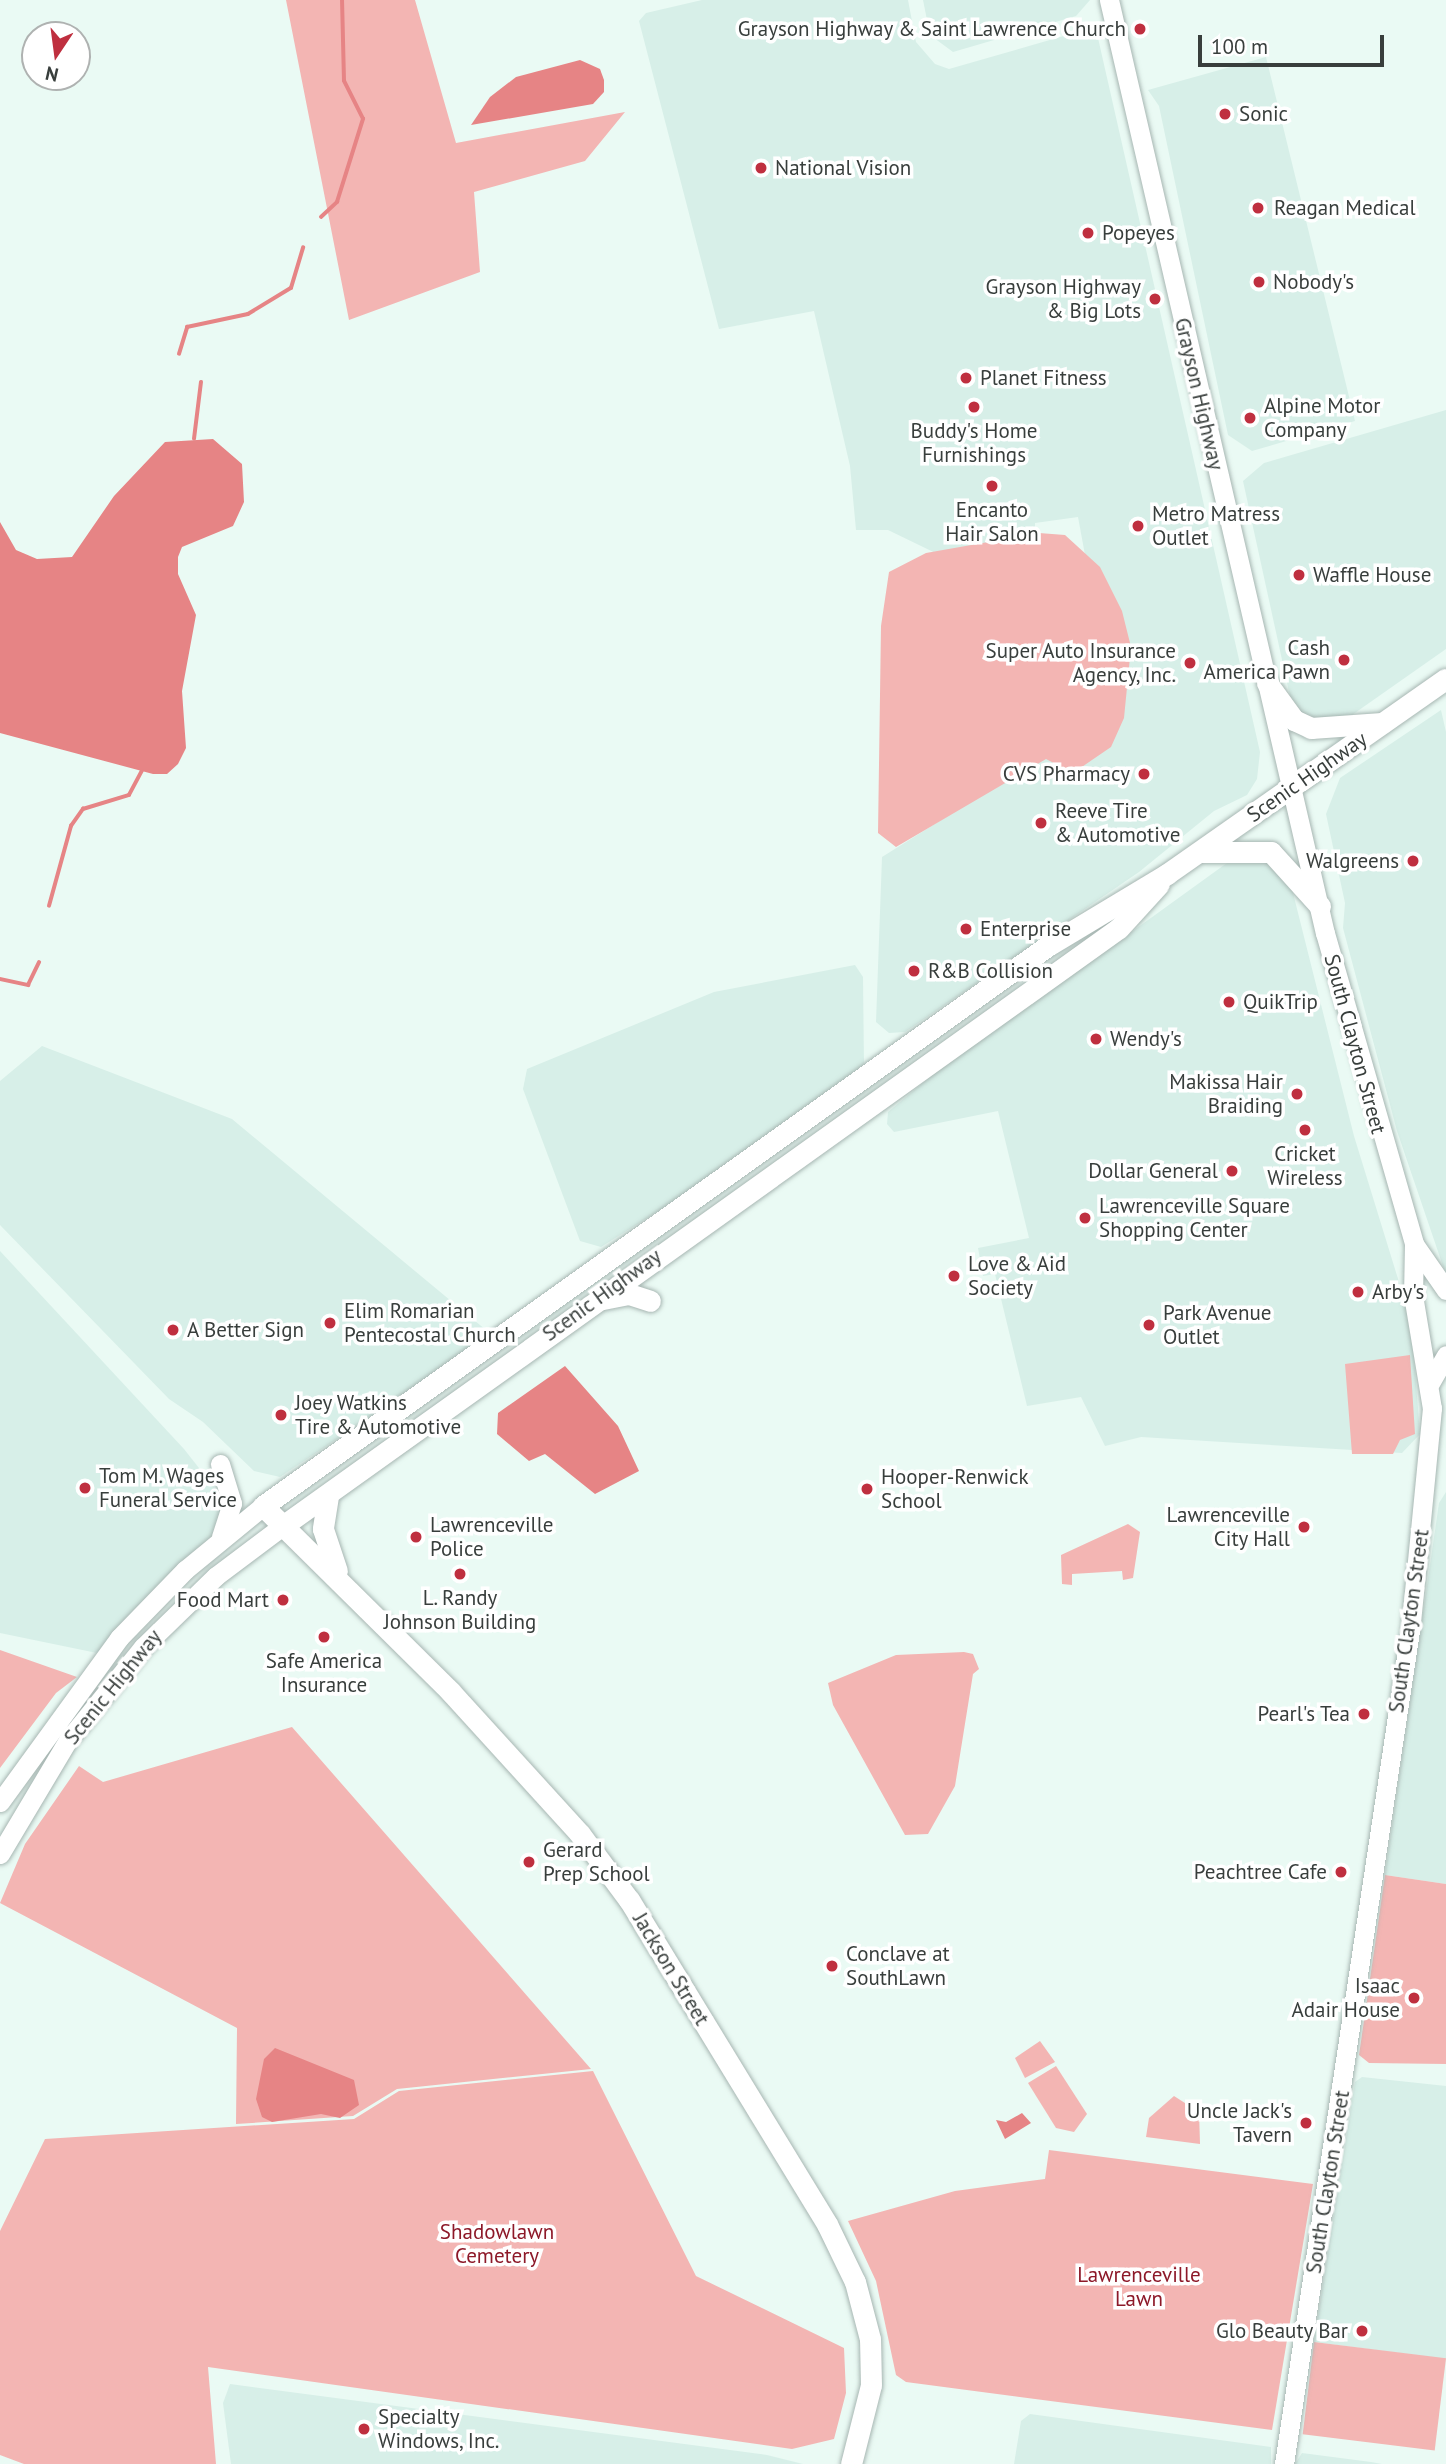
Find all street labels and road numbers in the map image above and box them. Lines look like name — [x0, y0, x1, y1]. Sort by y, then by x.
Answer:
street label: Grayson Highway — [1169, 315, 1229, 473]
street label: Scenic Highway — [1242, 726, 1372, 828]
street label: South Clayton Street — [1319, 951, 1391, 1137]
street label: Scenic Highway — [538, 1243, 666, 1347]
street label: South Clayton Street — [1384, 1528, 1434, 1714]
street label: Scenic Highway — [59, 1624, 167, 1750]
street label: Jackson Street — [628, 1908, 714, 2030]
street label: South Clayton Street — [1301, 2089, 1355, 2275]

